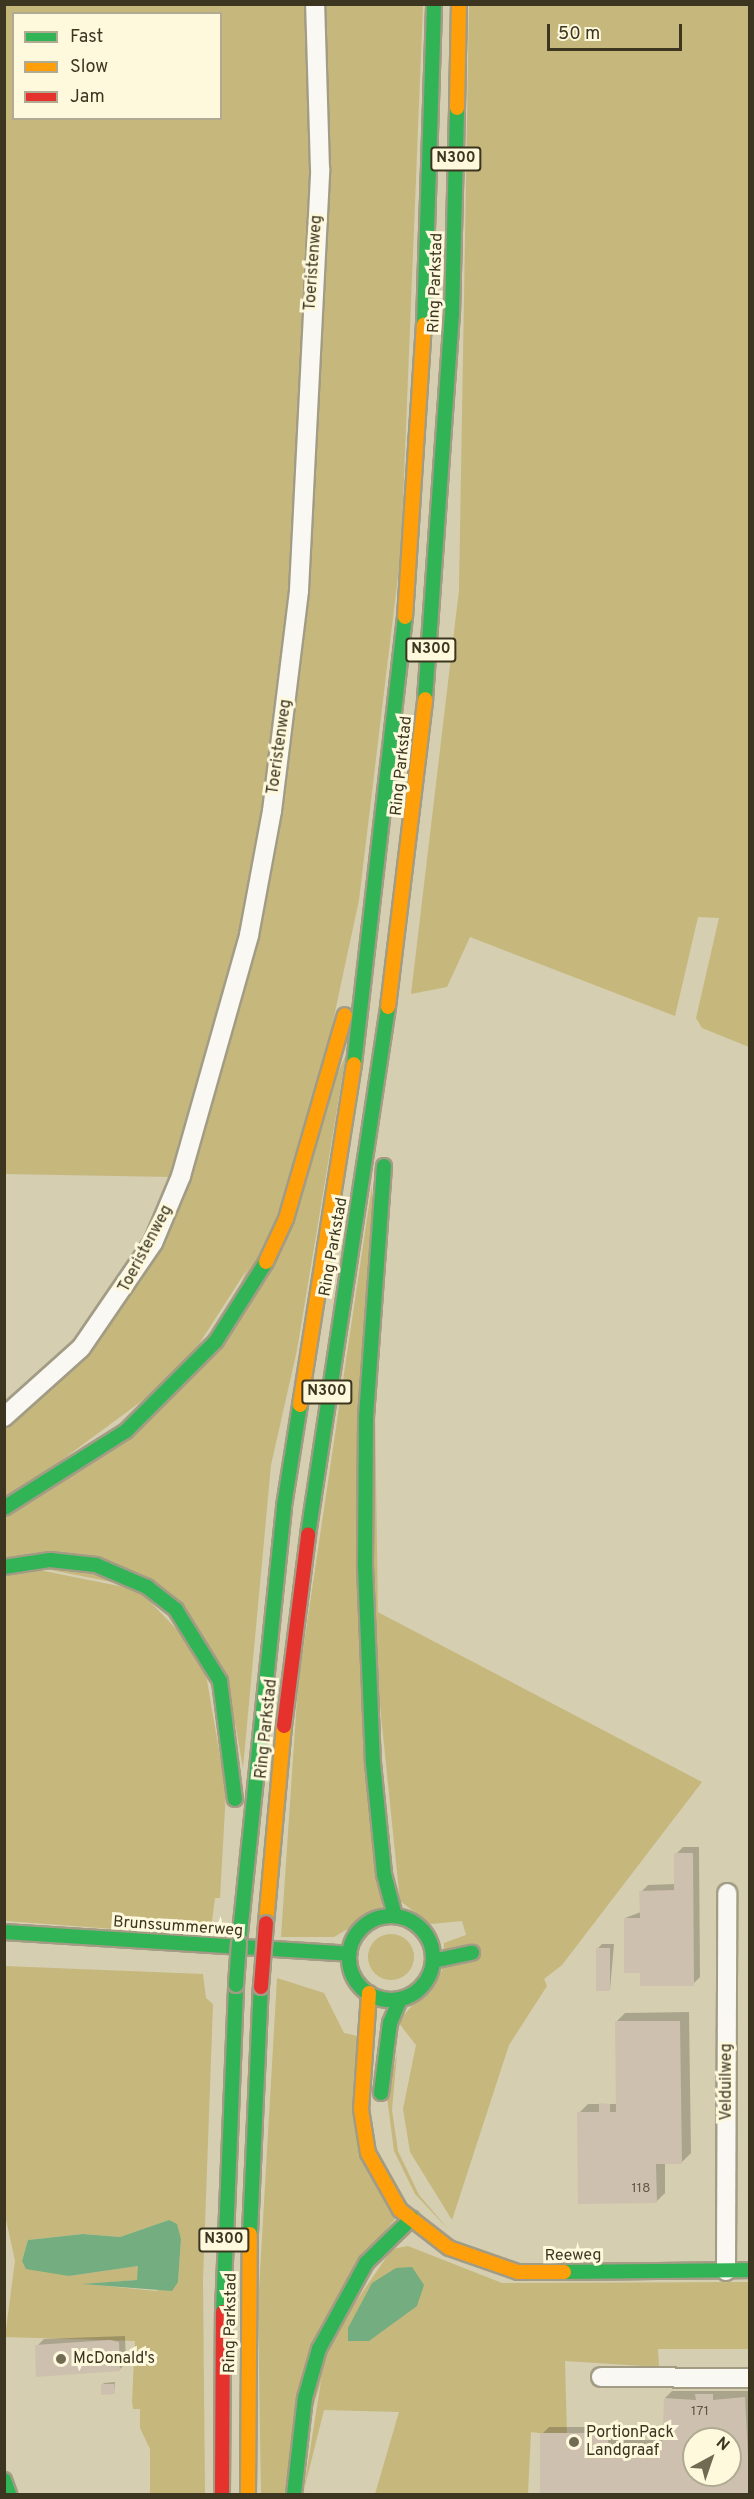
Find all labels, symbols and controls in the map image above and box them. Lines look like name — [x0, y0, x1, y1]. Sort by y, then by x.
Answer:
legend — [12, 12, 222, 120]
scale bar — [550, 12, 685, 50]
text: 50 m — [558, 23, 600, 46]
text: Fast — [70, 26, 103, 49]
text: Slow — [70, 56, 108, 79]
text: Jam — [70, 86, 105, 109]
road number: N300 — [429, 147, 483, 171]
street label: Toeristenweg — [301, 214, 327, 312]
street label: Ring Parkstad — [425, 233, 447, 333]
road number: N300 — [404, 638, 458, 662]
street label: Toeristenweg — [264, 698, 296, 796]
street label: Ring Parkstad — [387, 715, 417, 817]
street label: Ring Parkstad — [316, 1196, 352, 1298]
street label: Toeristenweg — [115, 1202, 177, 1296]
road number: N300 — [300, 1380, 354, 1404]
street label: Ring Parkstad — [252, 1678, 282, 1780]
street label: Brunssummerweg — [112, 1913, 244, 1941]
street label: Velduilweg — [717, 2043, 737, 2121]
house number: 118 — [632, 2181, 650, 2197]
road number: N300 — [197, 2228, 251, 2252]
street label: Reeweg — [544, 2246, 602, 2266]
street label: Ring Parkstad — [221, 2273, 241, 2373]
place label: McDonald's — [73, 2349, 155, 2369]
marker: McDonald's — [54, 2352, 68, 2366]
house number: 171 — [691, 2404, 709, 2420]
place label: PortionPack Landgraaf — [586, 2423, 674, 2461]
north arrow — [682, 2427, 742, 2487]
text: N — [711, 2433, 733, 2456]
marker: PortionPack Landgraaf — [567, 2435, 581, 2449]

